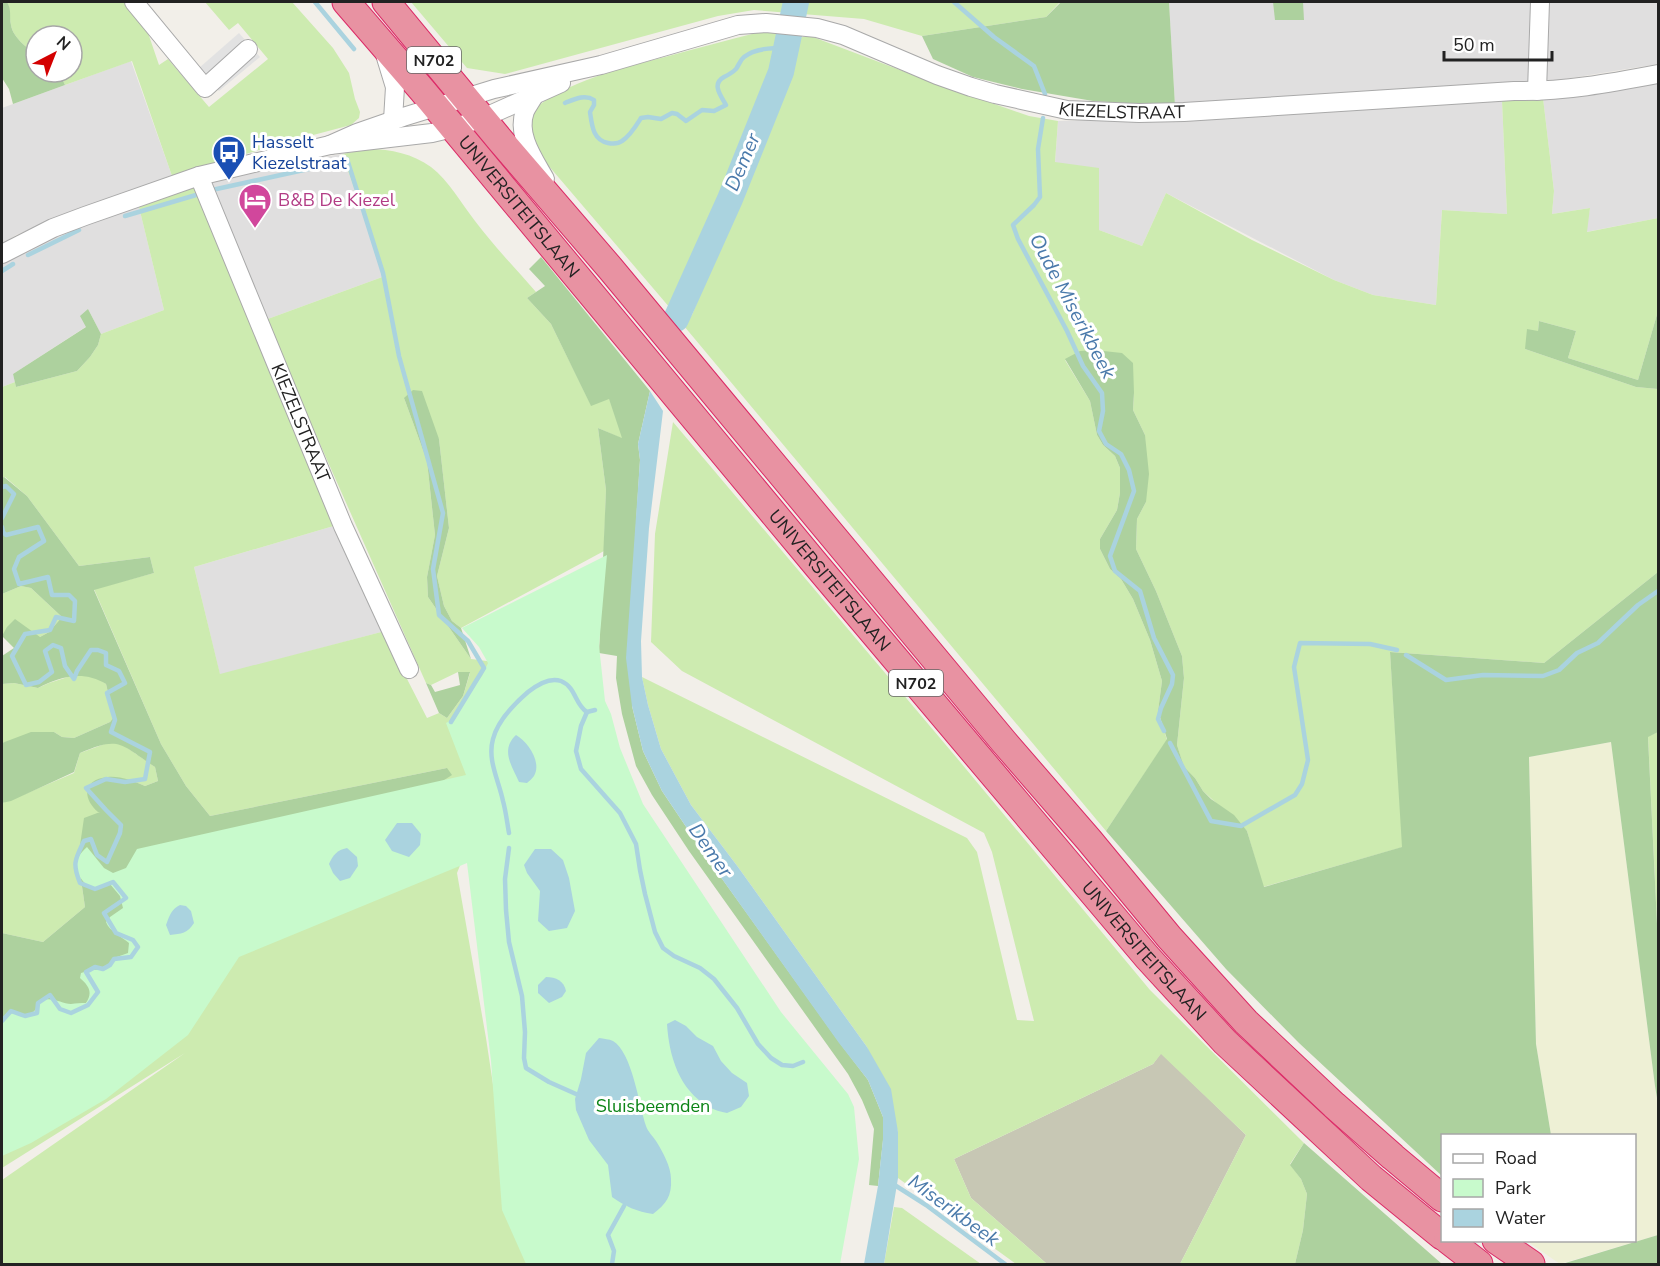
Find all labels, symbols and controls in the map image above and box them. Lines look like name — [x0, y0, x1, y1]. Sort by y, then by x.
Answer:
north arrow — [24, 24, 84, 84]
scale bar — [1444, 24, 1552, 62]
text: N — [52, 31, 75, 56]
text: 50 m — [1453, 33, 1495, 57]
road number: N702 — [407, 47, 461, 73]
street label: KIEZELSTRAAT — [1056, 97, 1185, 125]
water label: Demer — [718, 128, 767, 195]
place label: Hasselt Kiezelstraat — [252, 130, 347, 175]
street label: UNIVERSITEITSLAAN — [453, 131, 585, 283]
bus stop icon: Hasselt Kiezelstraat — [211, 134, 247, 181]
hotel icon: B&B De Kiezel — [237, 182, 273, 229]
place label: B&B De Kiezel — [278, 188, 396, 212]
water label: Oude Miserikbeek — [1023, 229, 1123, 384]
street label: KIEZELSTRAAT — [265, 360, 336, 486]
street label: UNIVERSITEITSLAAN — [763, 504, 896, 656]
road number: N702 — [889, 670, 943, 696]
water label: Demer — [682, 818, 739, 883]
street label: UNIVERSITEITSLAAN — [1076, 876, 1212, 1026]
park label: Sluisbeemden — [596, 1094, 710, 1118]
legend — [1441, 1134, 1636, 1242]
text: Road — [1495, 1146, 1537, 1170]
water label: Miserikbeek — [903, 1168, 1006, 1253]
text: Park — [1495, 1176, 1532, 1200]
text: Water — [1495, 1206, 1546, 1230]

